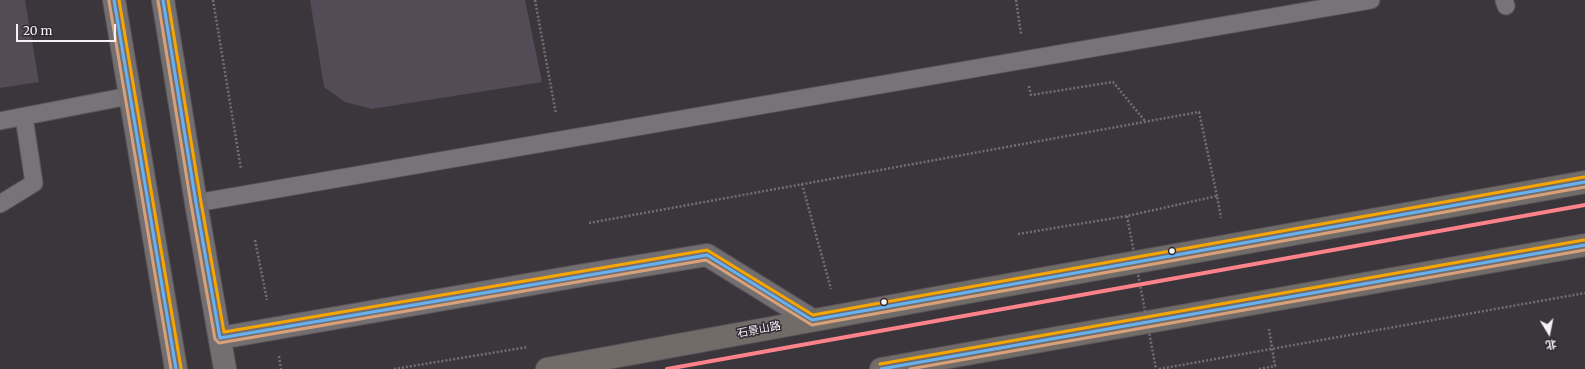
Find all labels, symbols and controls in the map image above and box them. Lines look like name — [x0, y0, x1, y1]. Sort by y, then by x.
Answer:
scale bar — [18, 16, 118, 42]
text: 20 m — [23, 23, 52, 38]
unlabelled marker — [1167, 246, 1177, 256]
unlabelled marker — [879, 297, 889, 307]
north arrow — [1529, 313, 1569, 353]
street label: 石景山路 — [736, 319, 782, 341]
text: 北 — [1544, 337, 1558, 353]

